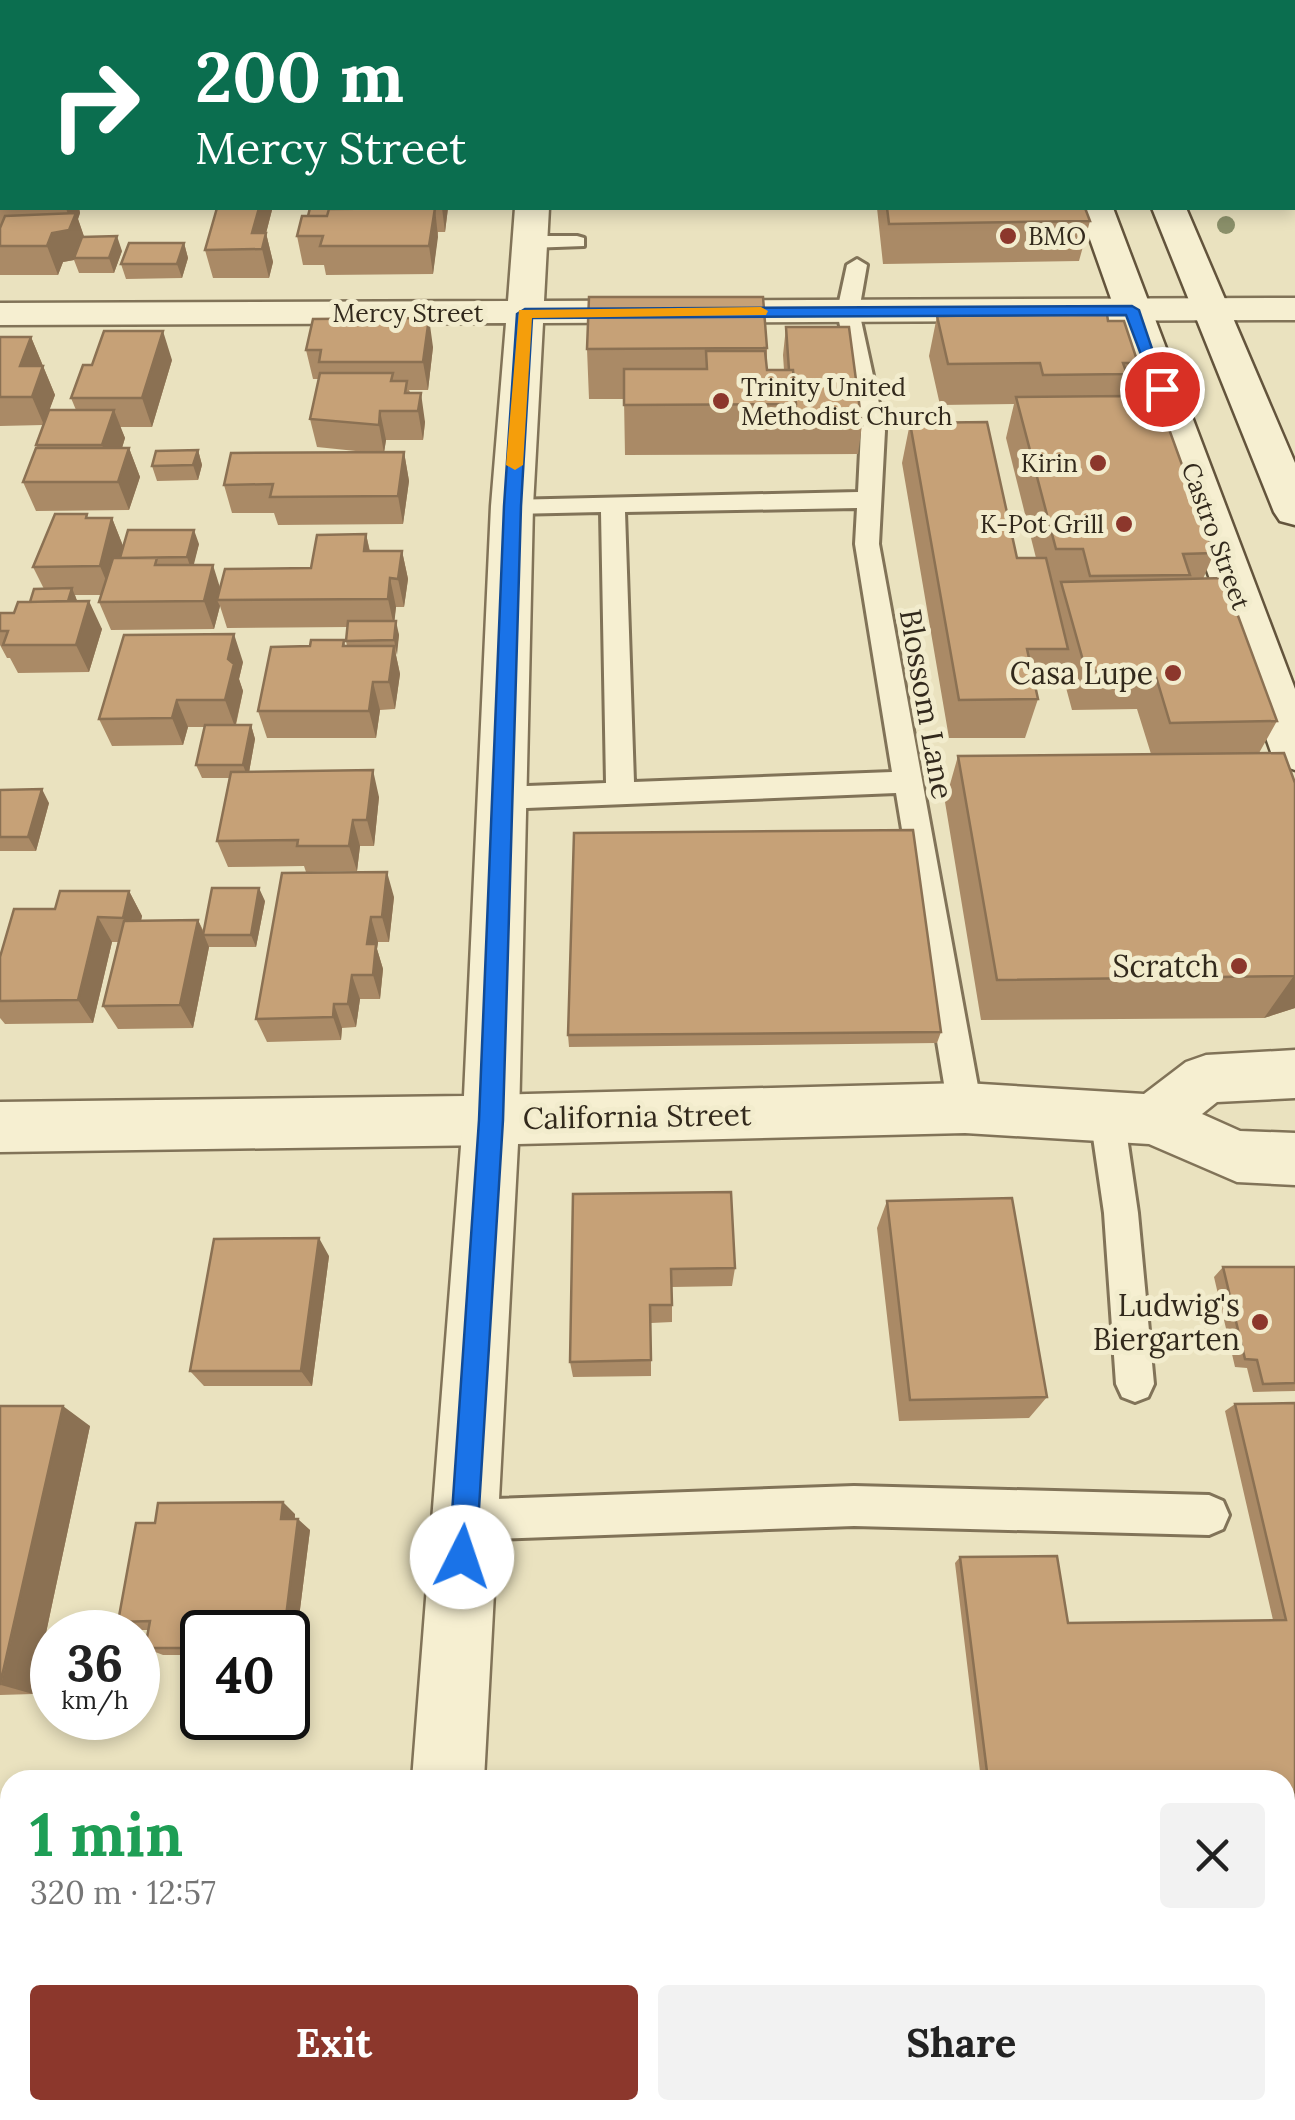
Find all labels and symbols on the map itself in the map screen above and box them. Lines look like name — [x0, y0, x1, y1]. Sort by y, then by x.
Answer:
place label: BMO — [1028, 220, 1086, 252]
marker: BMO — [997, 225, 1019, 247]
street label: Mercy Street — [333, 297, 484, 329]
pin — [1120, 347, 1205, 432]
place label: Trinity United Methodist Church — [741, 371, 953, 432]
marker: Trinity United Methodist Church — [710, 390, 732, 412]
place label: Kirin — [1021, 447, 1078, 479]
marker: Kirin — [1087, 452, 1109, 474]
street label: Castro Street — [1175, 458, 1258, 614]
place label: K-Pot Grill — [980, 508, 1104, 540]
marker: K-Pot Grill — [1113, 513, 1135, 535]
street label: Blossom Lane — [892, 606, 962, 802]
place label: Casa Lupe — [1010, 654, 1153, 692]
marker: Casa Lupe — [1162, 662, 1184, 684]
place label: Scratch — [1112, 947, 1219, 985]
marker: Scratch — [1228, 955, 1250, 977]
street label: California Street — [522, 1095, 752, 1137]
place label: Ludwig's Biergarten — [1093, 1286, 1240, 1359]
marker: Ludwig's Biergarten — [1249, 1311, 1271, 1333]
position arrow — [410, 1505, 514, 1609]
speed limit sign: 40 — [180, 1610, 310, 1740]

